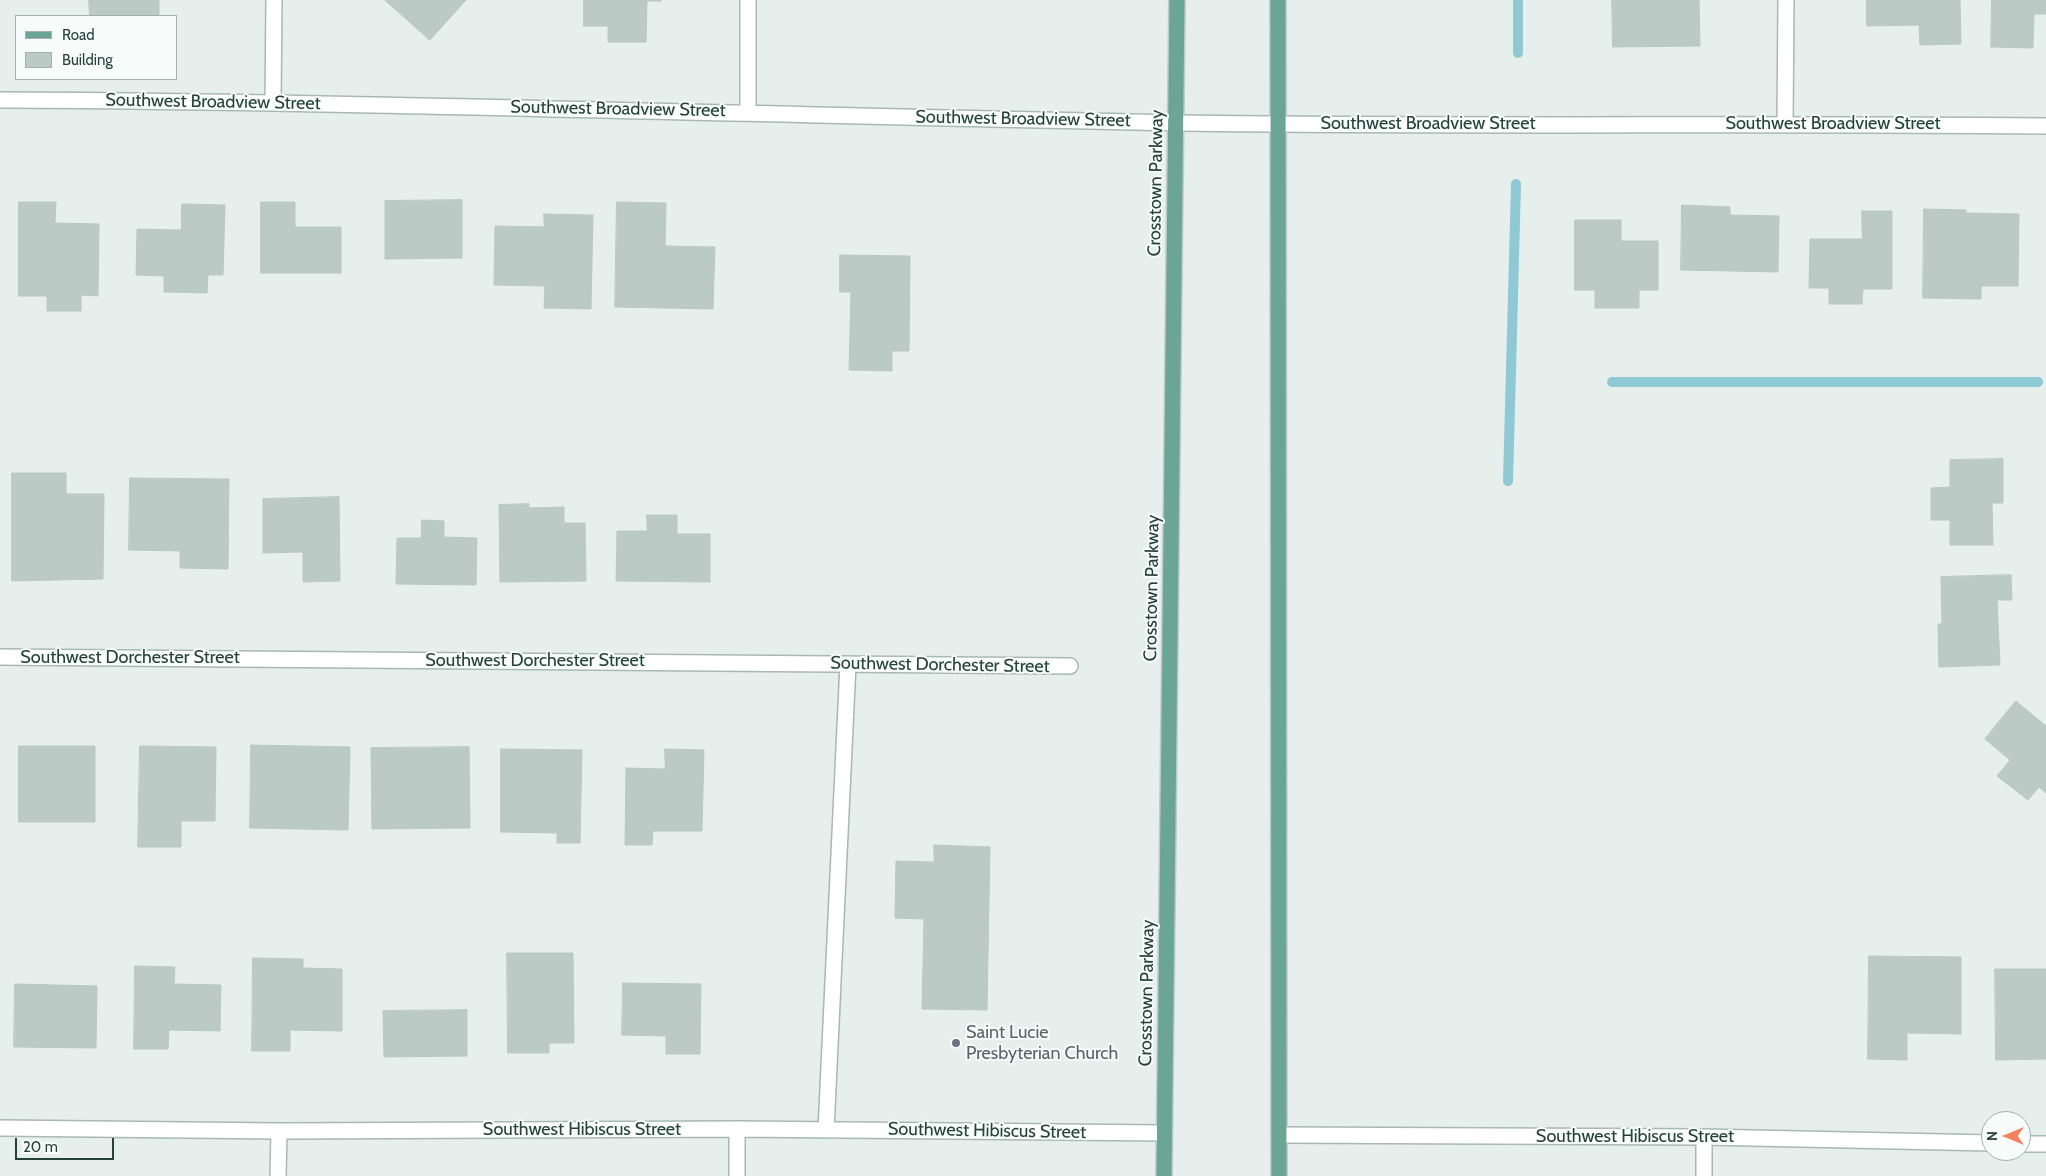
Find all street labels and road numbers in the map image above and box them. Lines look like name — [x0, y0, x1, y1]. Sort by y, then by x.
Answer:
street label: Southwest Broadview Street — [105, 89, 321, 115]
street label: Southwest Broadview Street — [510, 96, 726, 122]
street label: Southwest Broadview Street — [915, 106, 1131, 132]
street label: Crosstown Parkway — [1144, 109, 1168, 257]
street label: Southwest Broadview Street — [1320, 113, 1536, 135]
street label: Southwest Broadview Street — [1725, 113, 1941, 135]
street label: Crosstown Parkway — [1140, 514, 1164, 662]
street label: Southwest Dorchester Street — [20, 647, 240, 669]
street label: Southwest Dorchester Street — [425, 650, 645, 672]
street label: Southwest Dorchester Street — [830, 652, 1050, 678]
street label: Crosstown Parkway — [1135, 919, 1159, 1067]
street label: Southwest Hibiscus Street — [888, 1118, 1086, 1144]
street label: Southwest Hibiscus Street — [483, 1119, 681, 1141]
street label: Southwest Hibiscus Street — [1536, 1126, 1734, 1148]

